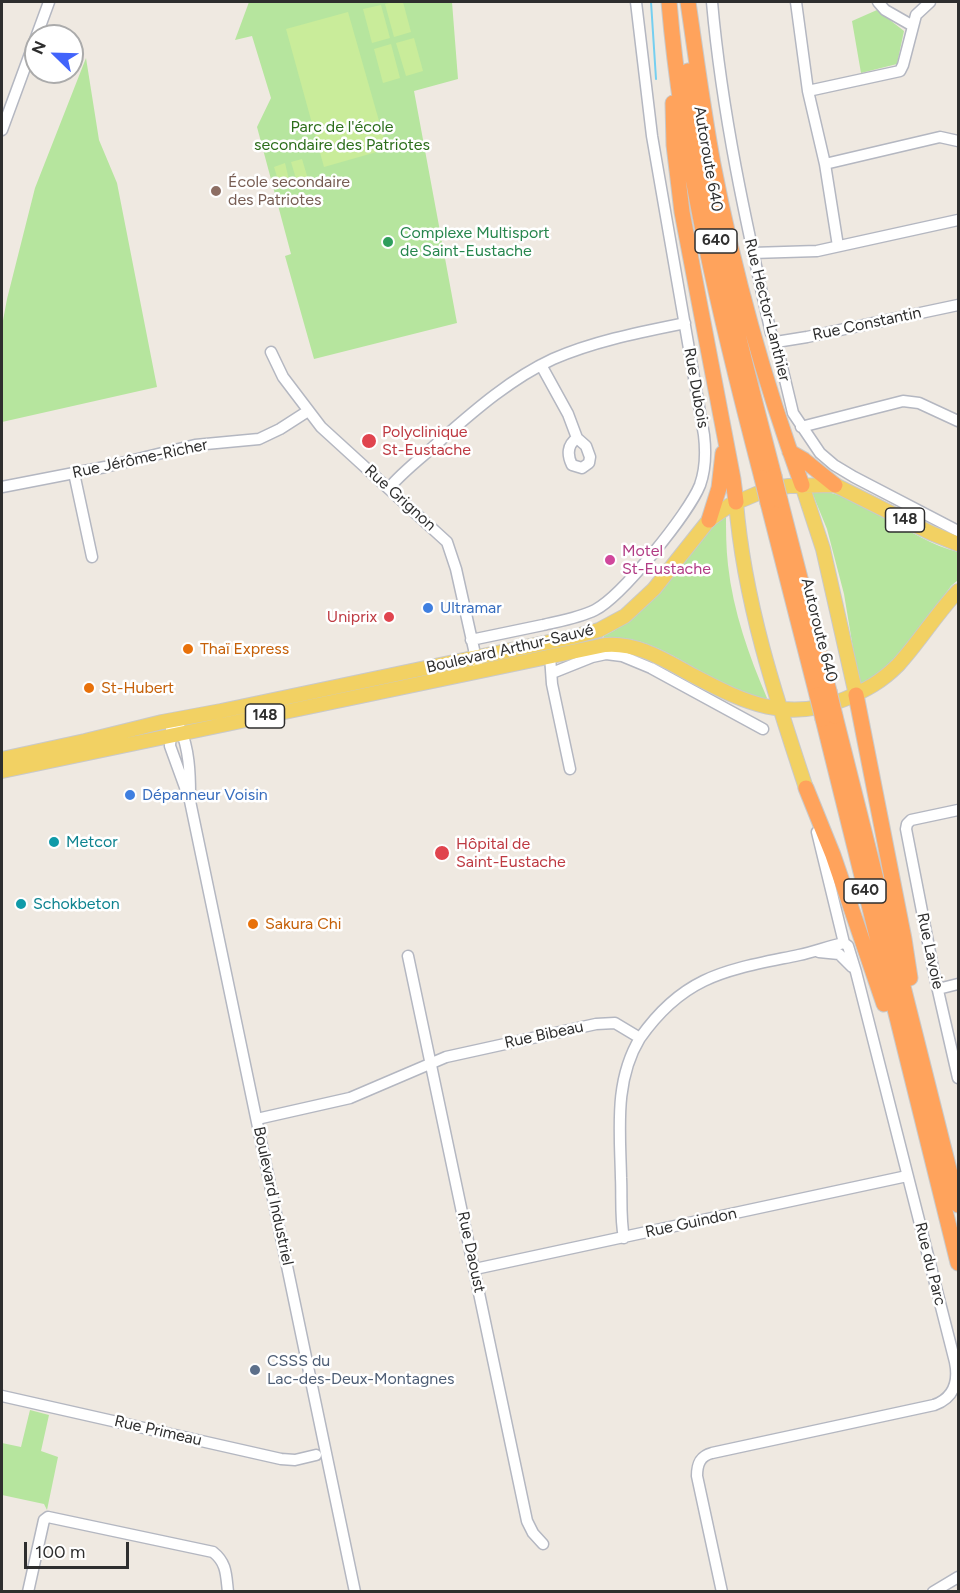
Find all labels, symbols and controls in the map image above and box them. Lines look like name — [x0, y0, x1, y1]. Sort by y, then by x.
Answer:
north arrow — [24, 24, 84, 84]
text: N — [28, 38, 50, 57]
street label: Autoroute 640 — [689, 105, 727, 213]
park label: Parc de l'école secondaire des Patriotes — [254, 117, 430, 155]
place label: École secondaire des Patriotes — [228, 172, 350, 210]
marker: École secondaire des Patriotes — [209, 184, 223, 198]
place label: Complexe Multisport de Saint-Eustache — [400, 223, 550, 261]
road number: 640 — [695, 229, 737, 253]
marker: Complexe Multisport de Saint-Eustache — [381, 235, 395, 249]
street label: Rue Hector-Lanthier — [740, 237, 794, 383]
street label: Rue Constantin — [811, 303, 923, 345]
street label: Rue Dubois — [679, 346, 713, 430]
place label: Polyclinique St-Eustache — [382, 422, 471, 460]
marker: Polyclinique St-Eustache — [360, 432, 378, 450]
street label: Rue Jérôme-Richer — [71, 435, 209, 483]
street label: Rue Grignon — [360, 461, 440, 535]
road number: 148 — [886, 508, 924, 532]
place label: Motel St-Eustache — [622, 541, 711, 579]
marker: Motel St-Eustache — [603, 553, 617, 567]
street label: Autoroute 640 — [797, 576, 841, 684]
place label: Ultramar — [440, 598, 502, 618]
marker: Ultramar — [421, 601, 435, 615]
place label: Uniprix — [327, 607, 377, 627]
marker: Uniprix — [382, 610, 396, 624]
street label: Boulevard Arthur-Sauvé — [424, 620, 596, 678]
place label: Thaï Express — [200, 639, 289, 659]
marker: Thaï Express — [181, 642, 195, 656]
place label: St-Hubert — [101, 678, 174, 698]
marker: St-Hubert — [82, 681, 96, 695]
road number: 148 — [246, 704, 284, 728]
place label: Dépanneur Voisin — [142, 785, 268, 805]
marker: Dépanneur Voisin — [123, 788, 137, 802]
place label: Metcor — [66, 832, 118, 852]
place label: Hôpital de Saint-Eustache — [456, 834, 566, 872]
marker: Metcor — [47, 835, 61, 849]
marker: Hôpital de Saint-Eustache — [433, 844, 451, 862]
road number: 640 — [844, 879, 886, 903]
place label: Schokbeton — [33, 894, 120, 914]
marker: Schokbeton — [14, 897, 28, 911]
street label: Rue Lavoie — [913, 911, 947, 991]
place label: Sakura Chi — [265, 914, 341, 934]
marker: Sakura Chi — [246, 917, 260, 931]
street label: Rue Bibeau — [503, 1017, 585, 1053]
street label: Boulevard Industriel — [249, 1125, 297, 1267]
street label: Rue Guindon — [644, 1204, 738, 1242]
street label: Rue Daoust — [453, 1210, 489, 1294]
street label: Rue du Parc — [910, 1220, 950, 1308]
place label: CSSS du Lac-des-Deux-Montagnes — [267, 1351, 454, 1389]
marker: CSSS du Lac-des-Deux-Montagnes — [248, 1363, 262, 1377]
street label: Rue Primeau — [112, 1412, 204, 1450]
scale bar — [27, 1530, 132, 1568]
text: 100 m — [35, 1541, 85, 1563]

